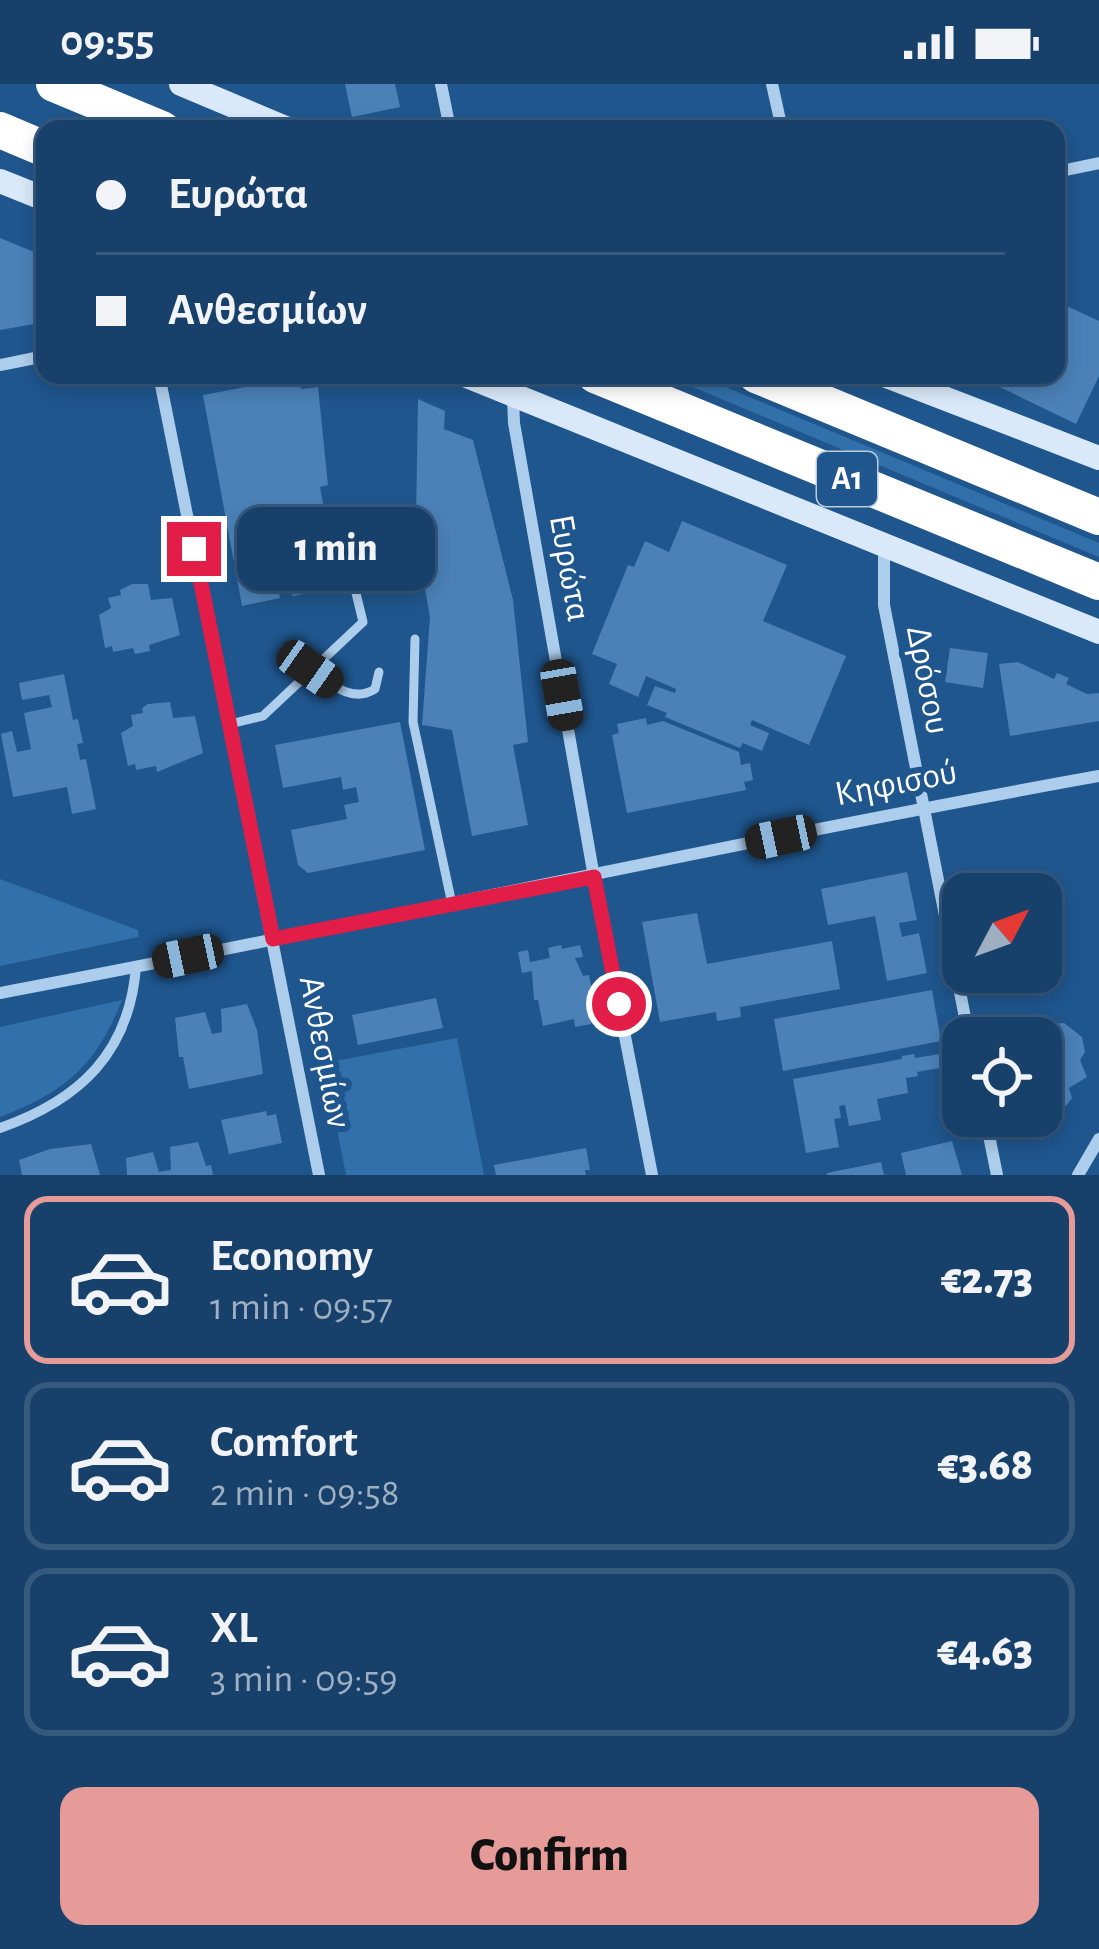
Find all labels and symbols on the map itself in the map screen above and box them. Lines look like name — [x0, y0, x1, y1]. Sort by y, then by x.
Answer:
road number: Α1 — [817, 452, 877, 506]
callout: 1 min — [236, 507, 434, 591]
street label: Ευρώτα — [543, 512, 597, 624]
route end — [167, 522, 221, 576]
street label: Δρόσου — [900, 623, 956, 737]
car — [270, 634, 350, 704]
car — [538, 656, 586, 734]
street label: Κηφισού — [832, 754, 960, 812]
car — [742, 812, 820, 862]
north arrow — [942, 873, 1062, 993]
car — [149, 931, 227, 981]
street label: Ανθεσμίων — [293, 973, 357, 1131]
route start — [592, 977, 646, 1031]

